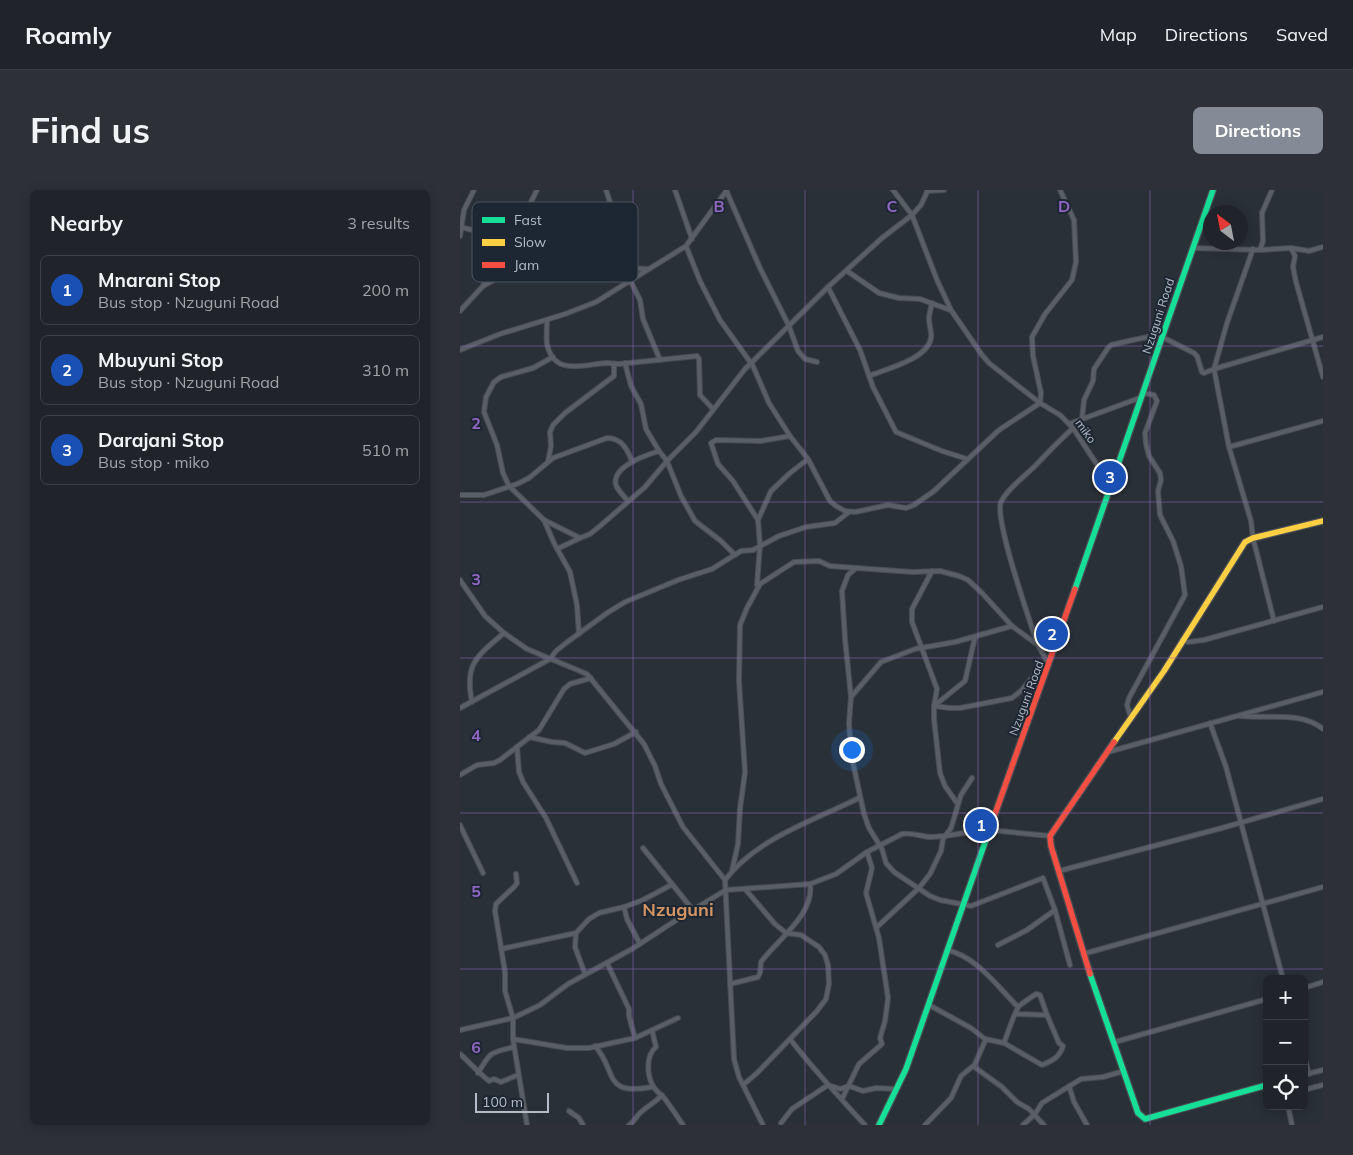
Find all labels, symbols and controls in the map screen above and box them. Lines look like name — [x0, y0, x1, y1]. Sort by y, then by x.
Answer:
text: Roamly — [25, 20, 112, 50]
text: Map — [1100, 23, 1137, 46]
text: Directions — [1165, 23, 1248, 46]
text: Saved — [1276, 23, 1328, 46]
button: Directions — [1193, 107, 1323, 154]
text: Find us — [30, 108, 150, 152]
text: B — [713, 196, 725, 216]
text: C — [887, 196, 898, 216]
text: D — [1058, 196, 1070, 216]
legend — [472, 202, 638, 282]
north arrow — [1203, 205, 1248, 250]
text: Nearby — [50, 210, 123, 236]
text: Fast — [514, 211, 542, 229]
text: 3 results — [347, 213, 410, 233]
text: Slow — [514, 233, 546, 251]
text: Jam — [514, 256, 539, 274]
text: Mnarani Stop — [98, 268, 221, 292]
street label: Nzuguni Road — [1139, 276, 1177, 356]
text: 1 — [62, 280, 72, 300]
text: 200 m — [362, 280, 409, 300]
text: Bus stop · Nzuguni Road — [98, 292, 279, 312]
text: Mbuyuni Stop — [98, 348, 223, 372]
text: 2 — [62, 360, 72, 380]
text: 310 m — [362, 360, 409, 380]
text: Bus stop · Nzuguni Road — [98, 372, 279, 392]
text: 2 — [471, 413, 481, 433]
street label: miko — [1072, 416, 1100, 446]
text: Darajani Stop — [98, 428, 224, 452]
text: 3 — [62, 440, 72, 460]
text: 510 m — [362, 440, 409, 460]
text: Bus stop · miko — [98, 452, 209, 472]
pin: 3 — [1094, 458, 1126, 496]
text: 3 — [471, 569, 481, 589]
pin: 2 — [1036, 615, 1068, 653]
street label: Nzuguni Road — [1005, 658, 1047, 738]
text: 4 — [471, 725, 481, 745]
your location — [839, 737, 865, 763]
pin: 1 — [965, 806, 997, 844]
text: 5 — [471, 881, 481, 901]
district label: Nzuguni — [642, 898, 714, 921]
map controls — [1263, 975, 1308, 1110]
button: + — [1263, 975, 1308, 1020]
button: − — [1263, 1020, 1308, 1065]
text: 6 — [471, 1037, 481, 1057]
button: locate — [1263, 1065, 1308, 1110]
scale bar — [475, 1090, 549, 1113]
text: 100 m — [482, 1093, 523, 1111]

